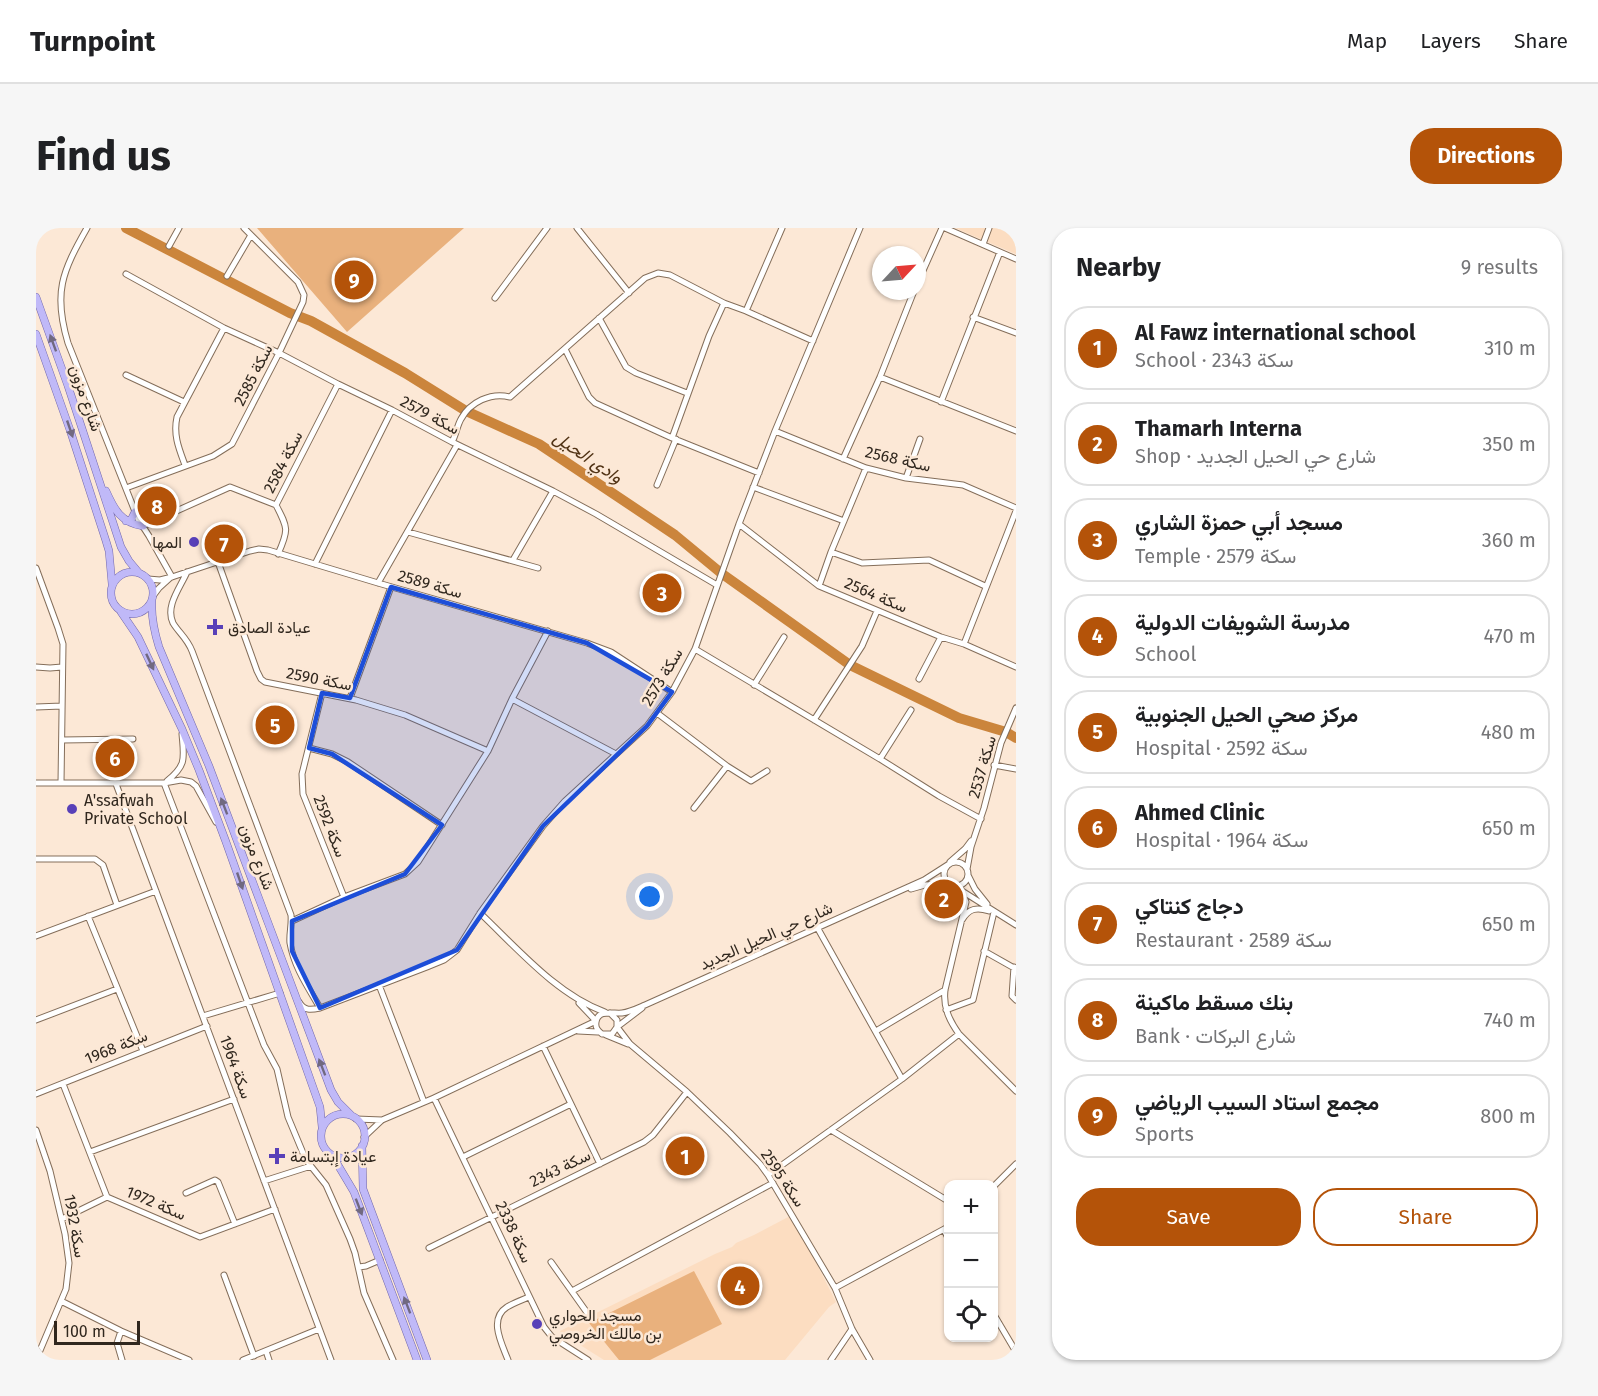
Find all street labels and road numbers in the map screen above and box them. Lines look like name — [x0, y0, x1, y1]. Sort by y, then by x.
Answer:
street label: سكة 2585 — [230, 341, 276, 409]
street label: شارع مزون — [64, 362, 106, 434]
street label: سكة 2579 — [397, 392, 463, 438]
street label: سكة 2584 — [259, 428, 307, 496]
street label: سكة 2568 — [863, 442, 933, 476]
street label: سكة 2589 — [396, 566, 464, 602]
street label: سكة 2564 — [842, 573, 910, 617]
street label: سكة 2573 — [637, 645, 687, 709]
street label: سكة 2590 — [285, 663, 353, 695]
street label: سكة 2537 — [964, 734, 1000, 800]
street label: سكة 2592 — [309, 792, 351, 860]
street label: شارع مزون — [234, 821, 278, 893]
street label: شارع حي الحيل الجديد — [697, 898, 837, 978]
street label: سكة 1968 — [82, 1026, 150, 1068]
street label: سكة 1964 — [216, 1033, 256, 1101]
street label: سكة 2343 — [526, 1145, 594, 1191]
street label: سكة 2595 — [757, 1146, 809, 1210]
street label: سكة 1972 — [123, 1182, 189, 1224]
street label: سكة 1932 — [60, 1193, 90, 1259]
street label: سكة 2338 — [491, 1198, 537, 1266]

